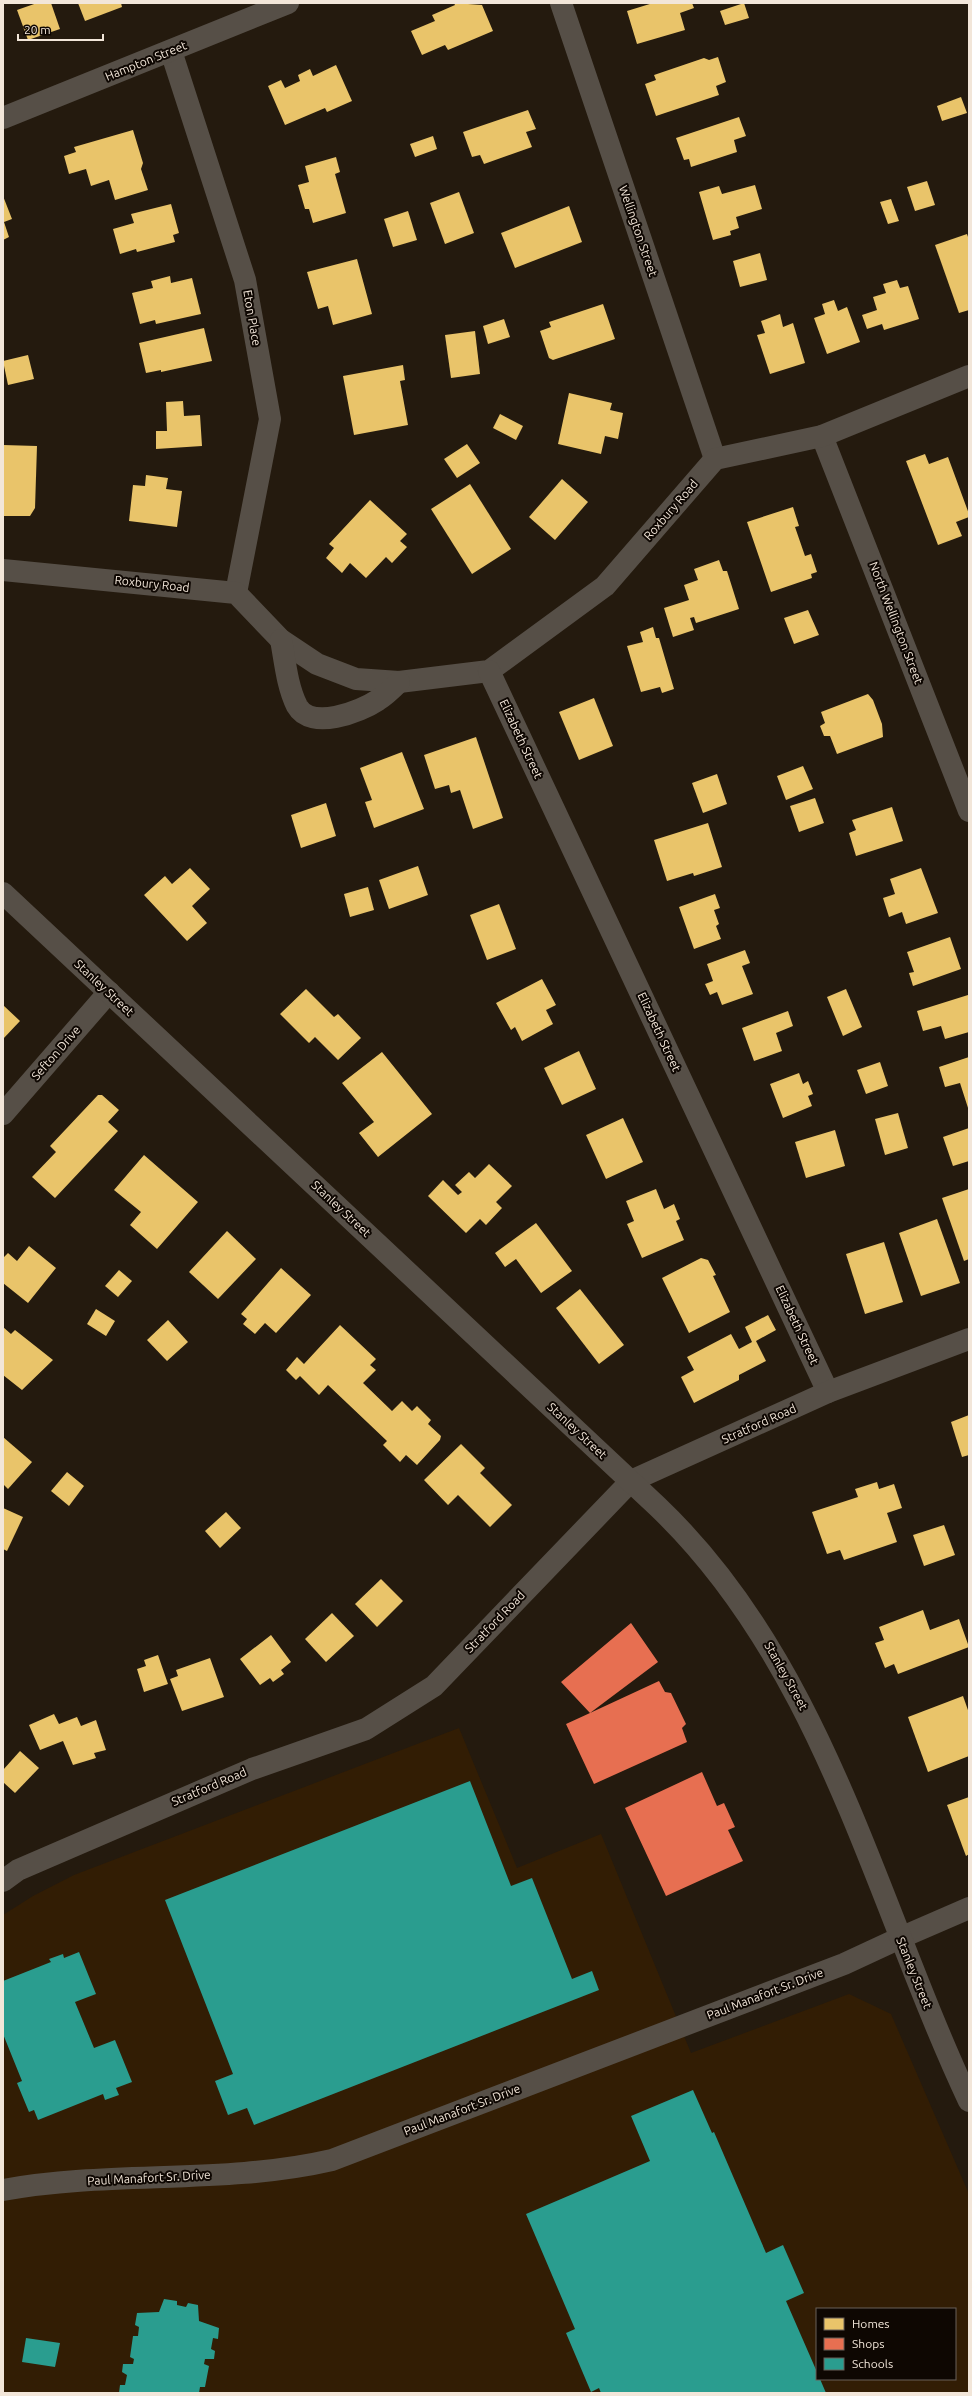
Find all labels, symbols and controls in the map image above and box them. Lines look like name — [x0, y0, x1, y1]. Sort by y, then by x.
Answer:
scale bar — [18, 16, 103, 42]
text: 20 m — [24, 23, 51, 36]
street label: Hampton Street — [103, 38, 189, 83]
street label: Wellington Street — [617, 184, 660, 278]
street label: Eton Place — [241, 289, 264, 347]
street label: Roxbury Road — [641, 477, 700, 542]
street label: North Wellington Street — [867, 560, 926, 686]
street label: Roxbury Road — [114, 573, 190, 594]
street label: Elizabeth Street — [497, 697, 546, 781]
street label: Stanley Street — [72, 957, 137, 1018]
street label: Elizabeth Street — [635, 990, 684, 1074]
street label: Sefton Drive — [29, 1023, 83, 1082]
street label: Stanley Street — [309, 1178, 374, 1239]
street label: Elizabeth Street — [773, 1283, 822, 1367]
street label: Stanley Street — [545, 1400, 610, 1461]
street label: Stratford Road — [720, 1401, 798, 1446]
street label: Stratford Road — [462, 1588, 527, 1655]
street label: Stanley Street — [762, 1639, 811, 1712]
street label: Stratford Road — [169, 1765, 248, 1808]
street label: Stanley Street — [894, 1935, 935, 2011]
street label: Paul Manafort Sr. Drive — [705, 1965, 825, 2022]
street label: Paul Manafort Sr. Drive — [402, 2081, 522, 2138]
street label: Paul Manafort Sr. Drive — [87, 2168, 211, 2187]
legend — [816, 2308, 956, 2380]
text: Homes — [852, 2317, 890, 2330]
text: Shops — [852, 2337, 884, 2350]
text: Schools — [852, 2357, 893, 2370]

